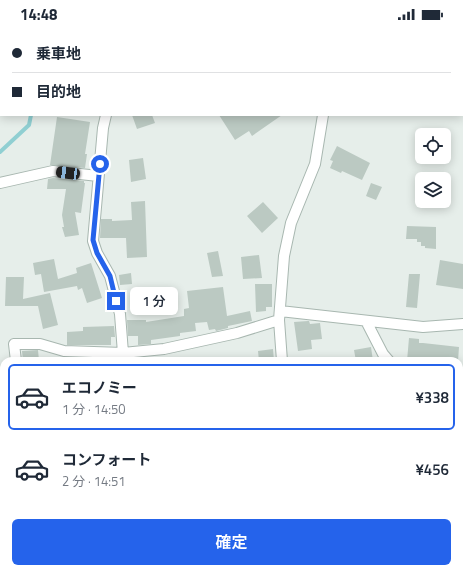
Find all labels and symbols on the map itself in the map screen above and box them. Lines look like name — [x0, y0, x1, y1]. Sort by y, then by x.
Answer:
route start — [91, 155, 109, 173]
car — [55, 166, 81, 180]
callout: 1 分 — [130, 287, 178, 315]
route end — [107, 292, 125, 310]

